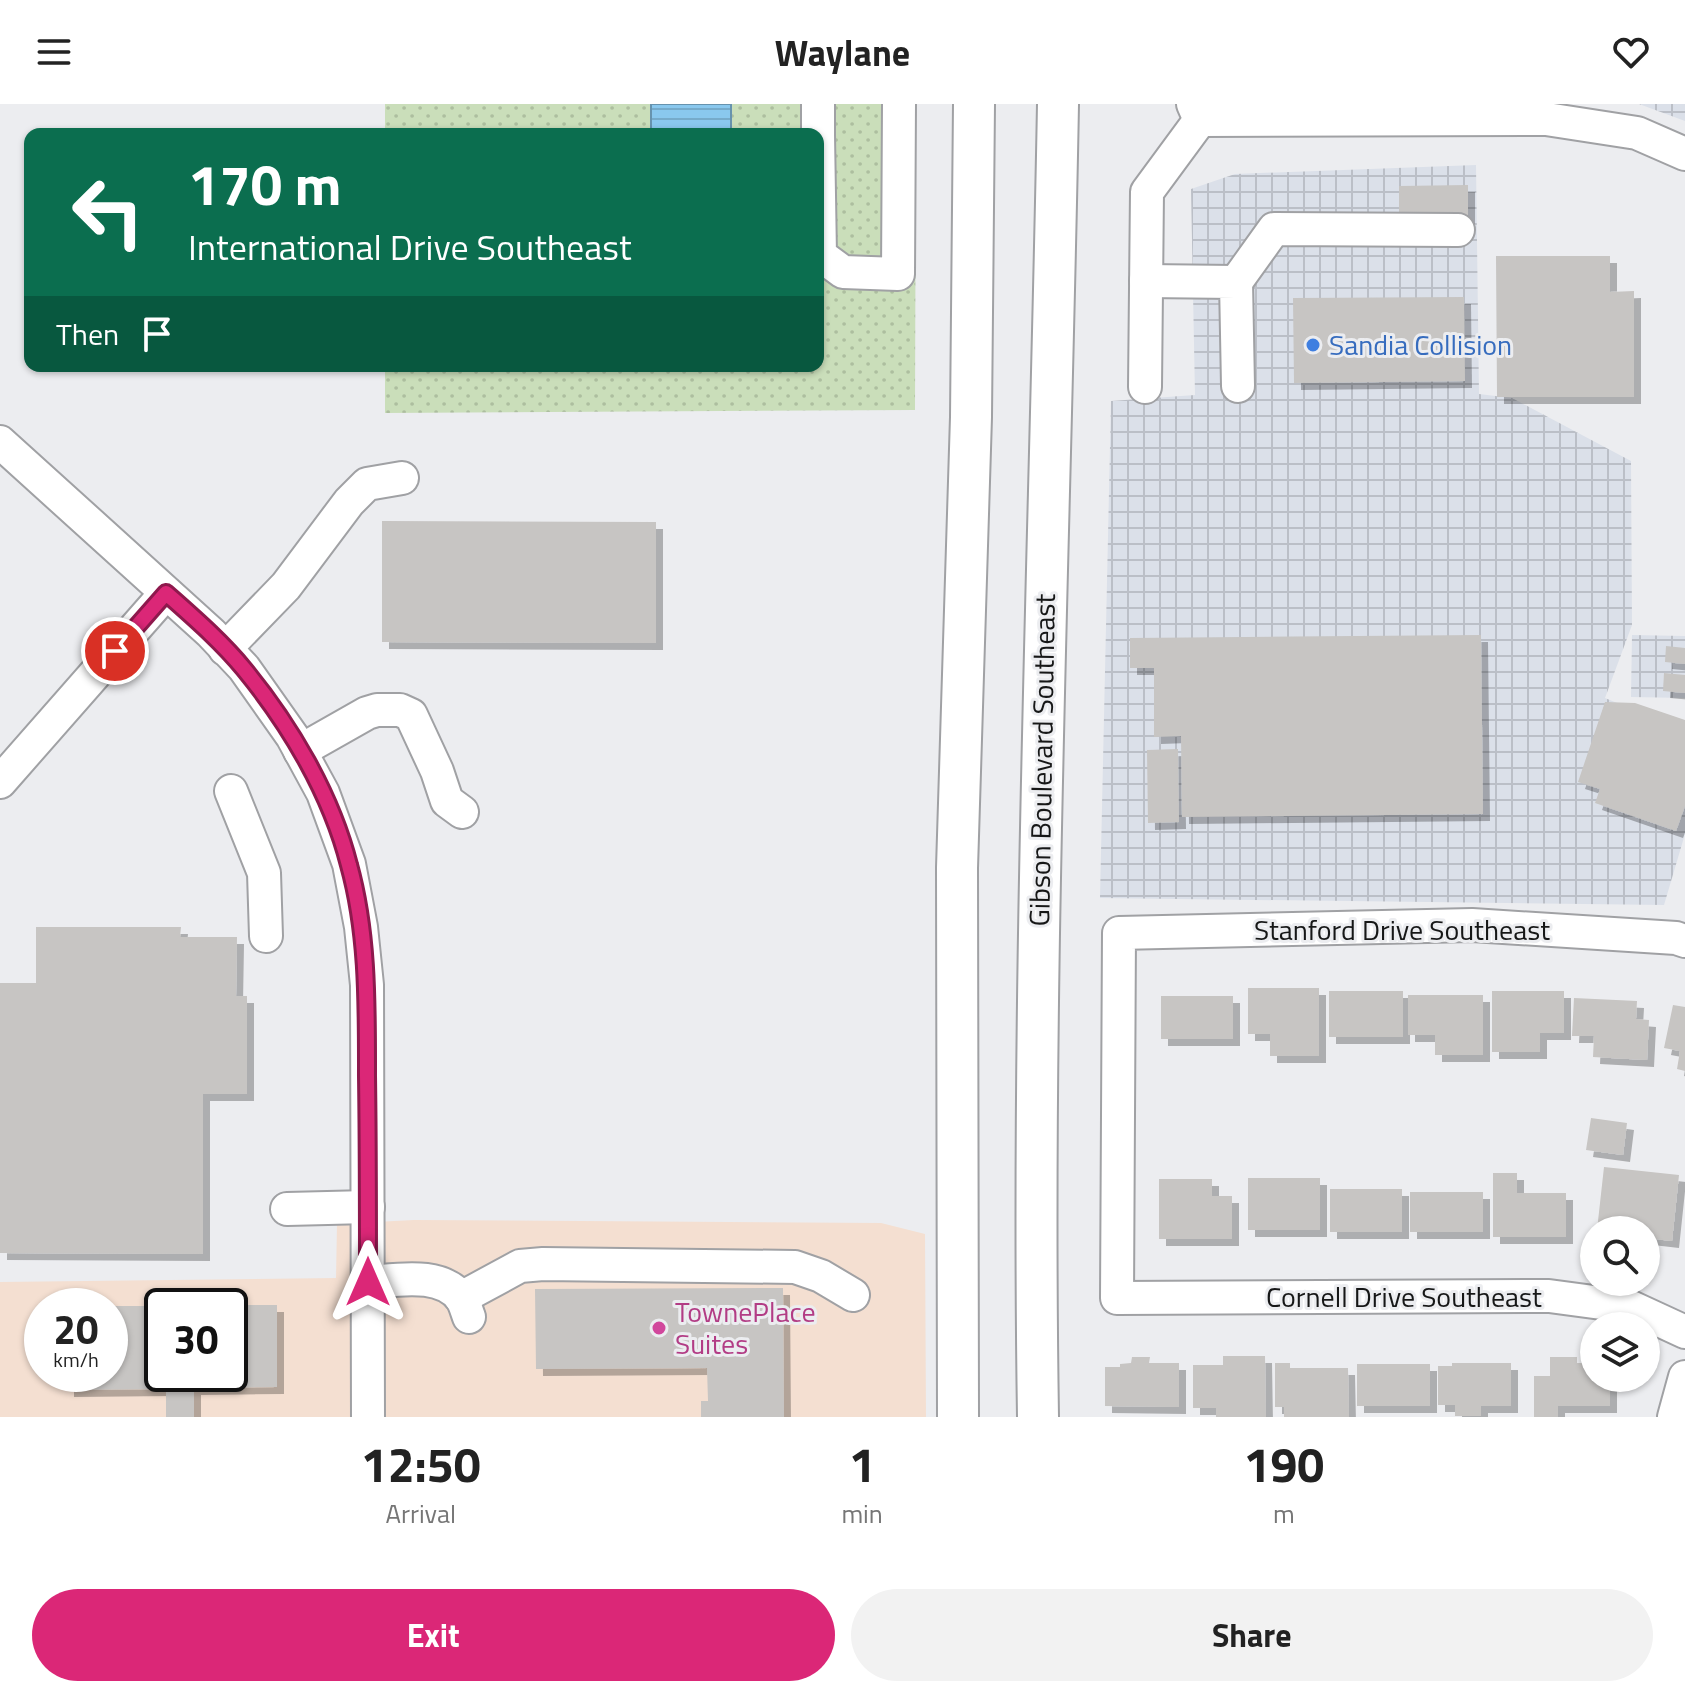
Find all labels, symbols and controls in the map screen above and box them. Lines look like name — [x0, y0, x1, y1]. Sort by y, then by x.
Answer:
text: Waylane — [775, 25, 910, 80]
icon: menu — [32, 30, 76, 74]
icon: heart — [1609, 30, 1653, 74]
text: 170 m — [188, 142, 341, 227]
icon: left — [56, 160, 160, 264]
text: International Drive Southeast — [188, 219, 632, 274]
text: Then — [56, 311, 119, 357]
icon: arrive — [135, 312, 179, 356]
place label: Sandia Collision — [1329, 323, 1512, 366]
marker: Sandia Collision — [1304, 336, 1322, 354]
street label: Gibson Boulevard Southeast — [1017, 593, 1066, 927]
pin — [81, 617, 149, 685]
icon: arrive — [93, 629, 137, 673]
street label: Stanford Drive Southeast — [1254, 908, 1550, 951]
map controls — [1580, 1216, 1660, 1392]
button: search — [1580, 1216, 1660, 1296]
position arrow — [326, 1240, 410, 1324]
street label: Cornell Drive Southeast — [1266, 1275, 1542, 1318]
speed limit sign: 30 — [144, 1288, 248, 1392]
place label: TownePlace Suites — [675, 1290, 816, 1365]
text: 20 — [54, 1299, 98, 1360]
button: layers — [1580, 1312, 1660, 1392]
marker: TownePlace Suites — [650, 1319, 668, 1337]
text: km/h — [53, 1344, 99, 1375]
text: 12:50 — [361, 1428, 481, 1501]
text: 1 — [849, 1428, 876, 1501]
text: 190 — [1244, 1428, 1324, 1501]
text: Arrival — [385, 1494, 456, 1533]
text: min — [841, 1494, 883, 1533]
text: m — [1273, 1494, 1295, 1533]
button: Exit — [32, 1589, 835, 1681]
button: Share — [851, 1589, 1653, 1681]

